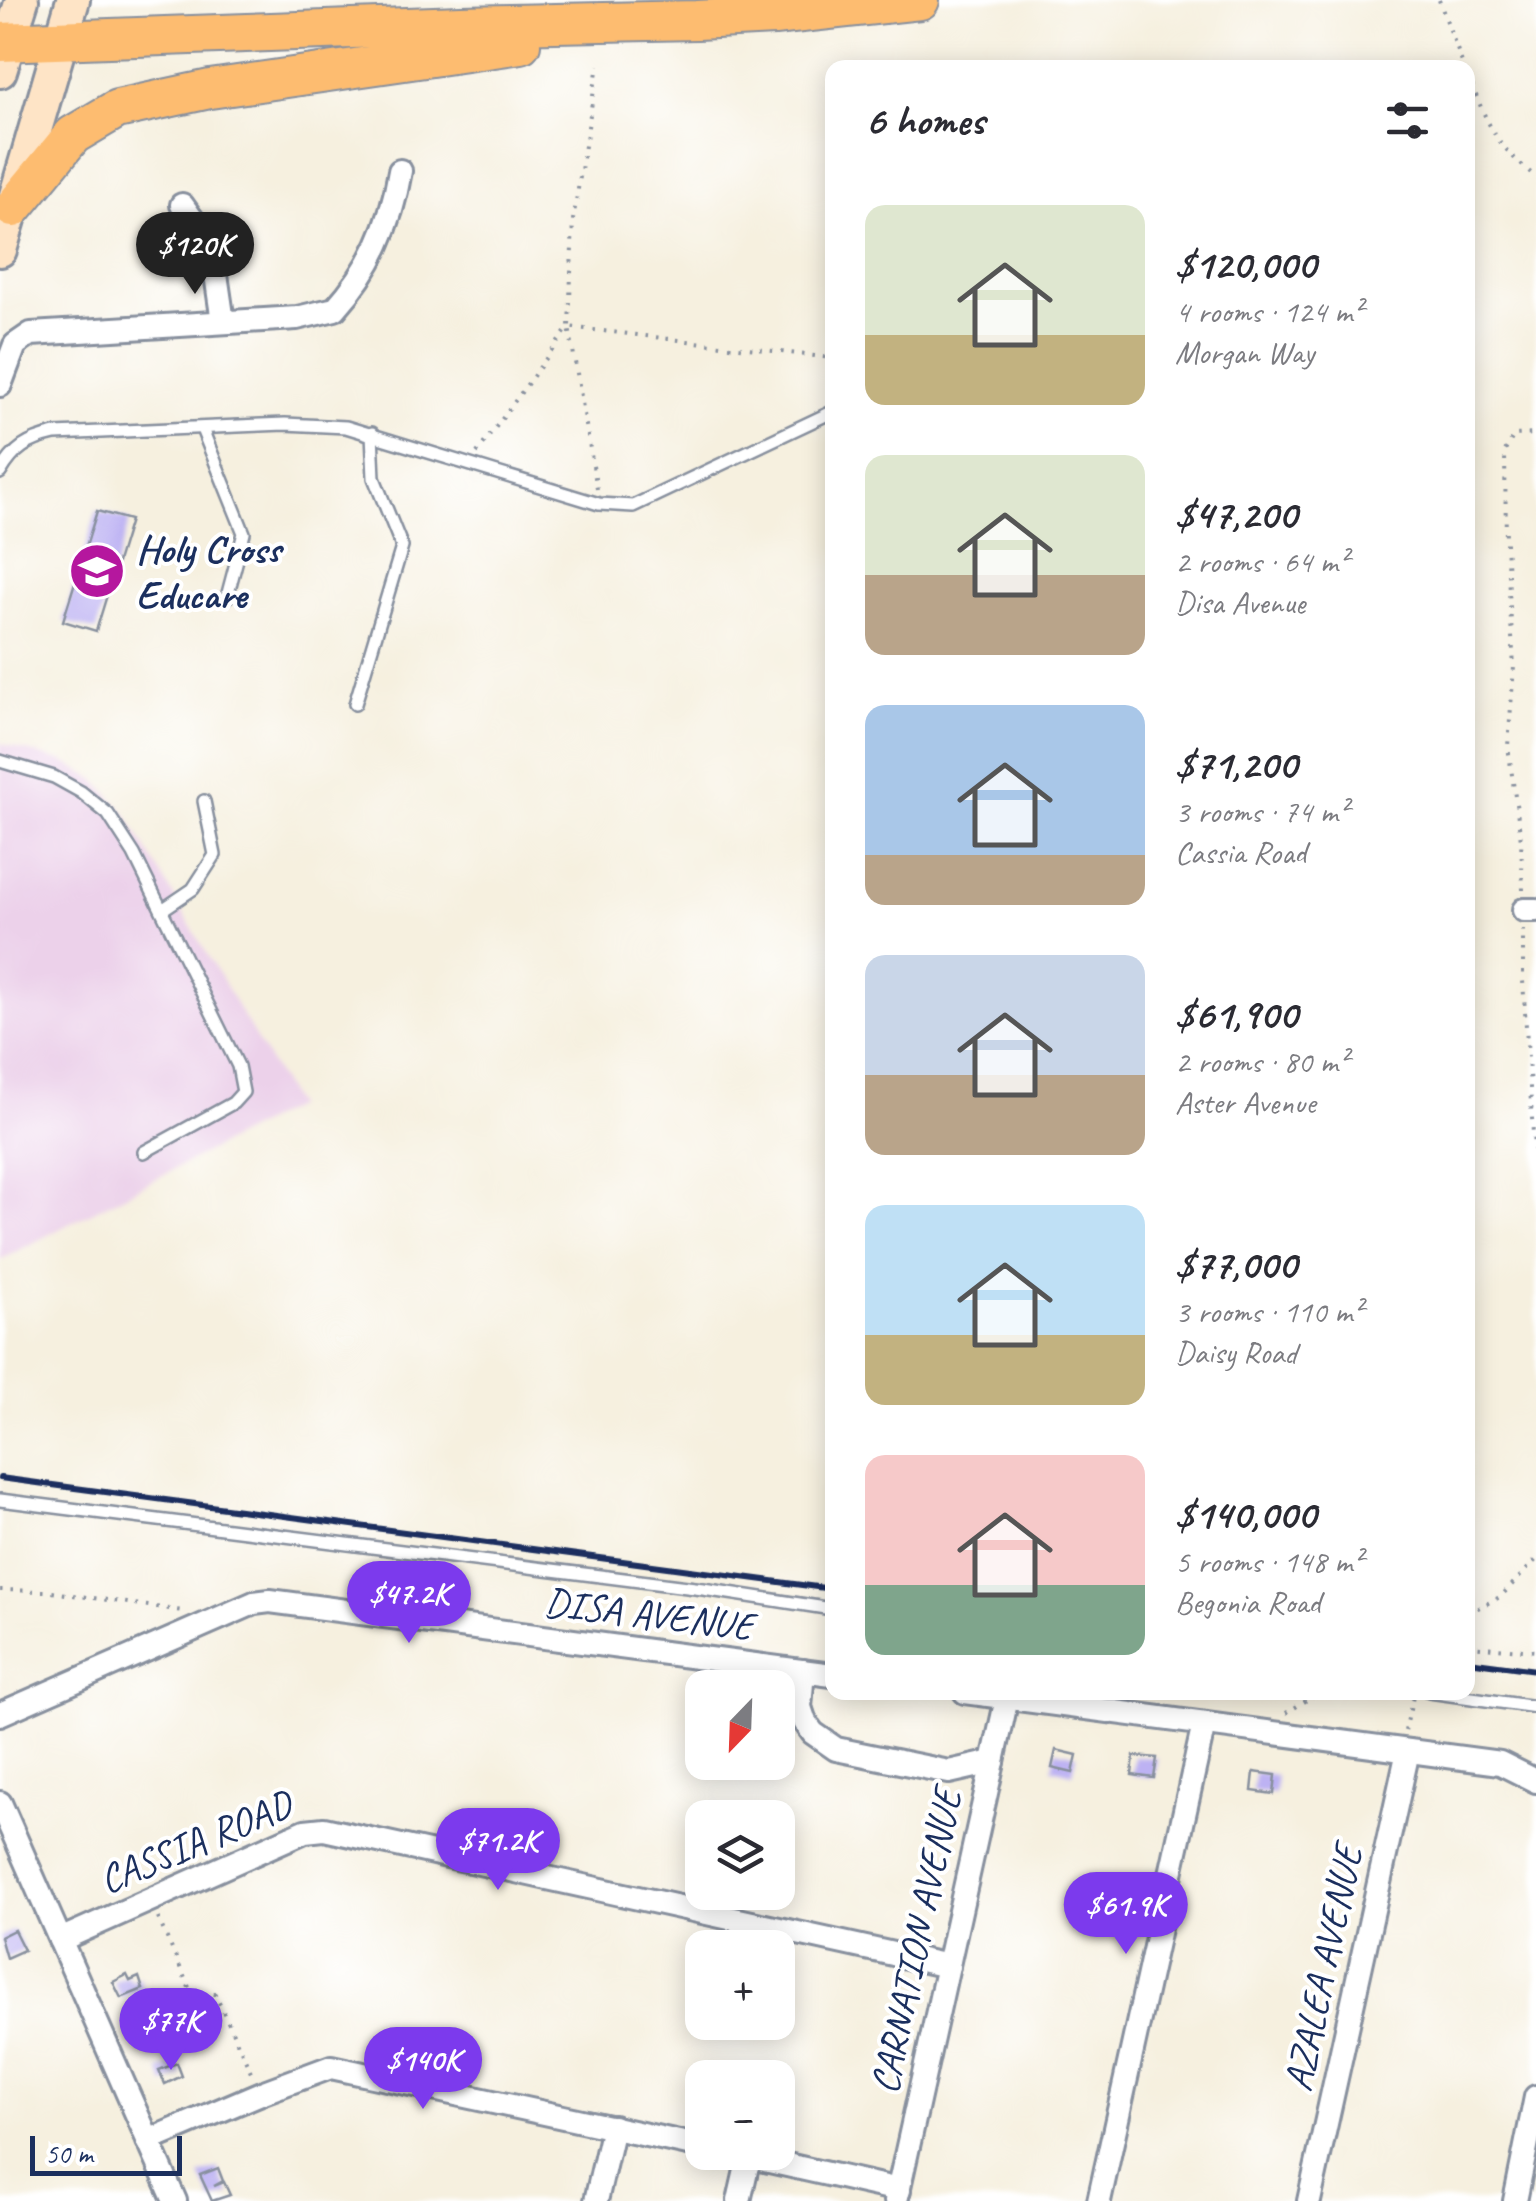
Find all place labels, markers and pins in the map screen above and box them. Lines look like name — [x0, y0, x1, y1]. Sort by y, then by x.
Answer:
pin: $120K — [125, 212, 265, 297]
place label: Holy Cross Educare — [136, 524, 284, 620]
school or university icon: Holy Cross Educare — [67, 541, 127, 601]
pin: $47.2K — [328, 1561, 490, 1646]
pin: $71.2K — [417, 1808, 579, 1893]
pin: $61.9K — [1045, 1872, 1207, 1957]
pin: $77K — [112, 1988, 230, 2073]
pin: $140K — [353, 2027, 493, 2112]

